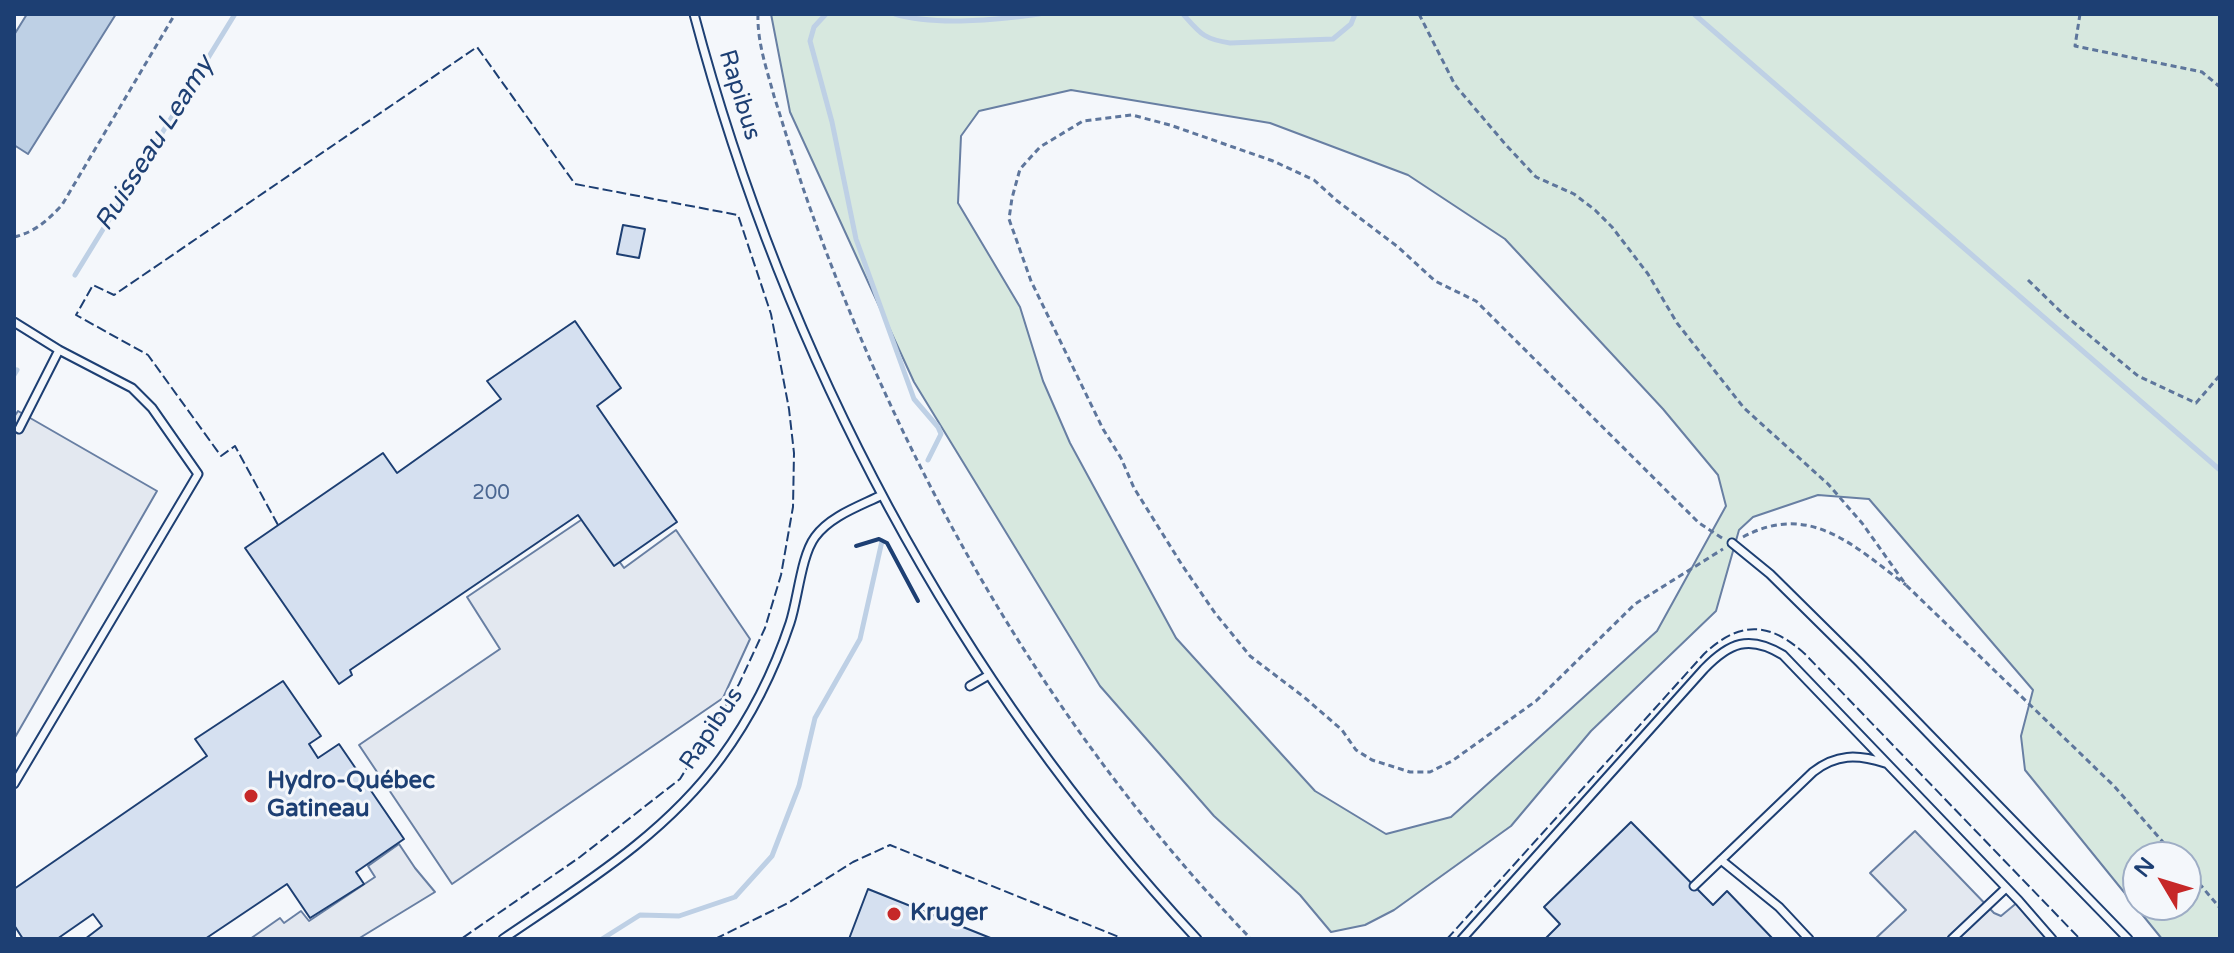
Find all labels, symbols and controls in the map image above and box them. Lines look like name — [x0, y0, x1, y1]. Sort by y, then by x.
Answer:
street label: Rapibus — [712, 46, 766, 144]
water label: Ruisseau Leamy — [89, 51, 221, 237]
house number: 200 — [472, 482, 510, 506]
street label: Rapibus — [674, 682, 750, 776]
place label: Hydro-Québec Gatineau — [267, 768, 435, 824]
marker: Hydro-Québec Gatineau — [242, 787, 260, 805]
north arrow — [2122, 841, 2202, 921]
text: N — [2129, 852, 2160, 882]
place label: Kruger — [910, 900, 988, 928]
marker: Kruger — [885, 905, 903, 923]

